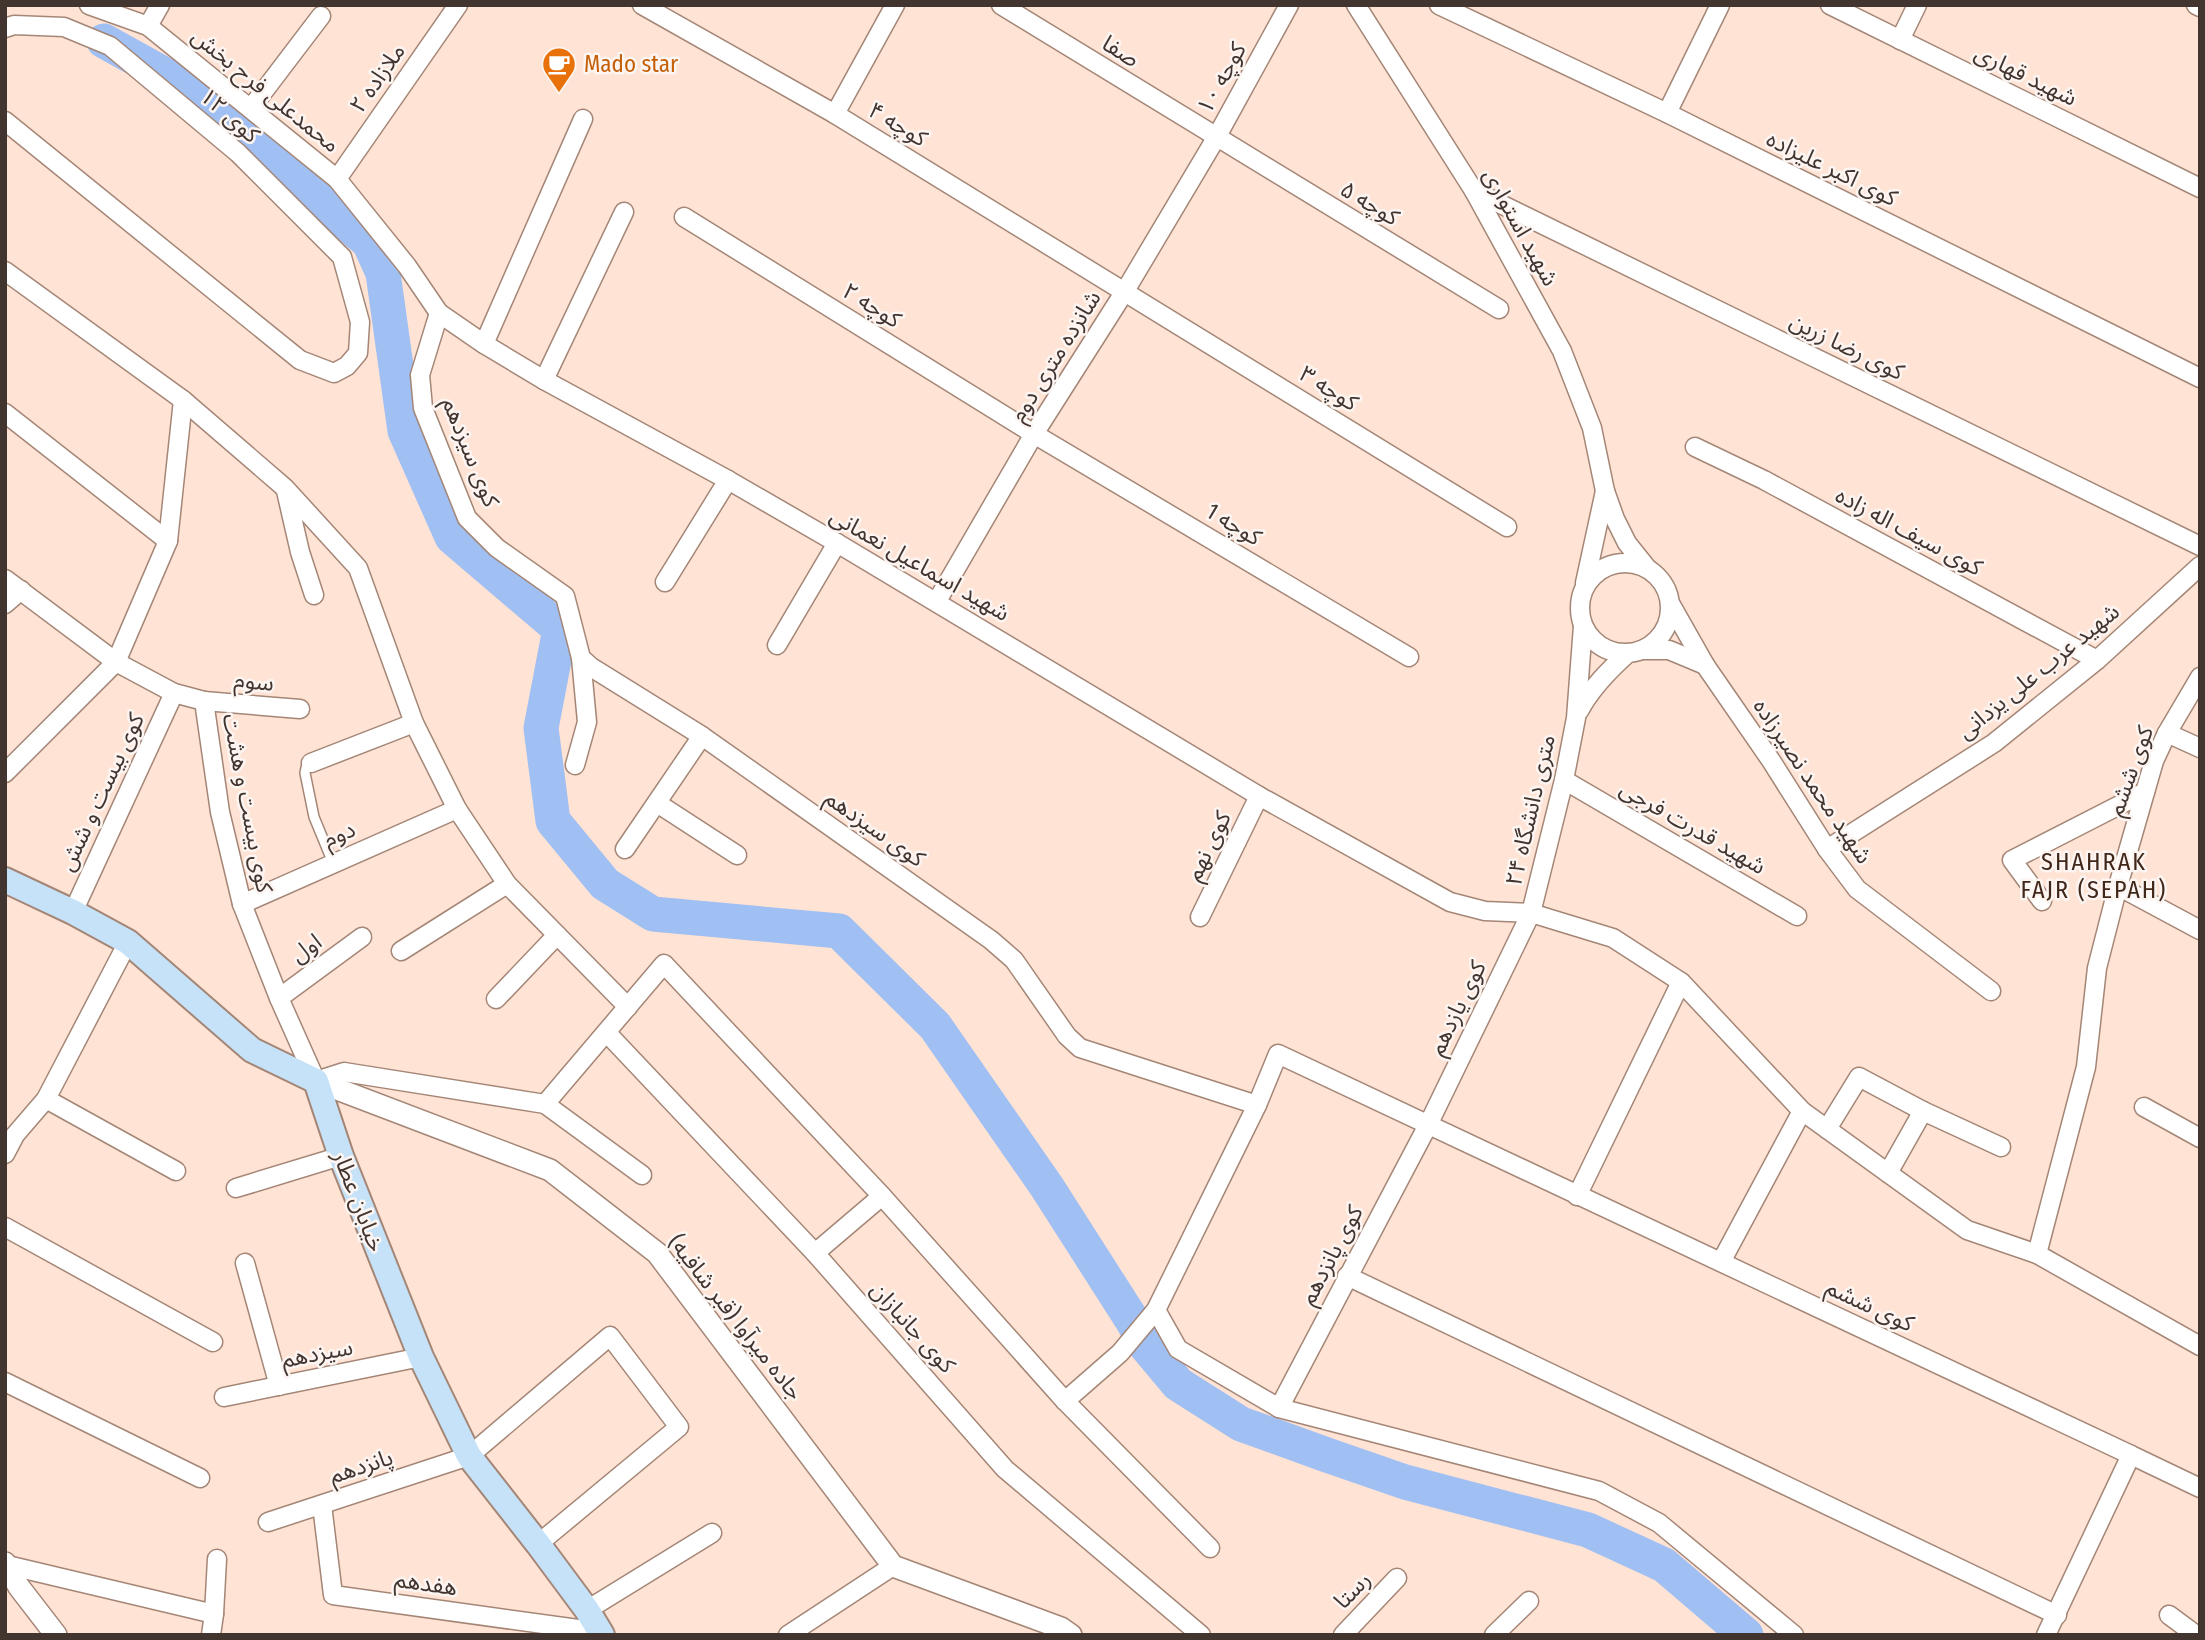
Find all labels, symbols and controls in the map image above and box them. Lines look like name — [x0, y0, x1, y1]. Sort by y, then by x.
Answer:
street label: محمدعلی فرح بخش — [184, 22, 346, 161]
street label: صفا — [1097, 29, 1145, 73]
street label: کوچه ۱۰ — [1190, 37, 1253, 119]
street label: ملازاده ۲ — [343, 38, 411, 118]
street label: شهید قهاری — [1970, 38, 2082, 112]
cafe icon: Mado star — [540, 45, 578, 94]
place label: Mado star — [584, 50, 678, 78]
street label: کوی ۱۲ — [195, 82, 266, 149]
street label: کوچه ۴ — [863, 96, 933, 154]
street label: کوی اکبر علیزاده — [1762, 124, 1902, 212]
street label: شهید استواری — [1477, 163, 1565, 291]
street label: کوچه ۵ — [1335, 175, 1405, 233]
street label: کوچه ۲ — [837, 276, 907, 335]
street label: شانزده متری دوم — [1003, 285, 1110, 429]
street label: کوی رضا زرین — [1785, 306, 1909, 386]
street label: کوچه ۳ — [1294, 359, 1364, 418]
street label: کوی سیزدهم — [434, 393, 506, 512]
street label: کوی سیف اله زاده — [1831, 481, 1988, 582]
street label: کوچه 1 — [1201, 497, 1267, 552]
street label: شهید اسماعیل نعمانی — [825, 501, 1015, 627]
street label: شهید عرب علی یزدانی — [1951, 597, 2125, 745]
street label: سوم — [232, 665, 275, 701]
street label: شهید محمد نصیرزاده — [1747, 693, 1879, 869]
street label: کوی بیست و شش — [52, 708, 150, 875]
street label: کوی بیست و هشت — [217, 711, 279, 895]
street label: کوی ششم — [2101, 722, 2162, 821]
street label: ۲۴ متری دانشگاه — [1499, 732, 1561, 888]
street label: شهید قدرت فرجی — [1615, 774, 1771, 880]
street label: کوی سیزدهم — [818, 783, 931, 875]
street label: کوی نهم — [1179, 806, 1240, 887]
street label: دوم — [319, 815, 361, 857]
district label: SHAHRAK FAJR (SEPAH) — [2021, 848, 2167, 904]
street label: اول — [285, 927, 327, 969]
street label: کوی یازدهم — [1422, 956, 1495, 1061]
street label: خیابان عطار — [327, 1146, 391, 1255]
street label: کوی پانزدهم — [1293, 1200, 1372, 1311]
street label: جاده میرآوا (قبر شافیه) — [663, 1229, 809, 1405]
street label: کوی ششم — [1820, 1273, 1919, 1340]
street label: کوی جانبازان — [865, 1276, 962, 1379]
street label: سیزدهم — [279, 1332, 356, 1377]
street label: پانزدهم — [326, 1443, 397, 1492]
street label: هفدهم — [392, 1565, 459, 1604]
street label: رستا — [1328, 1566, 1376, 1614]

